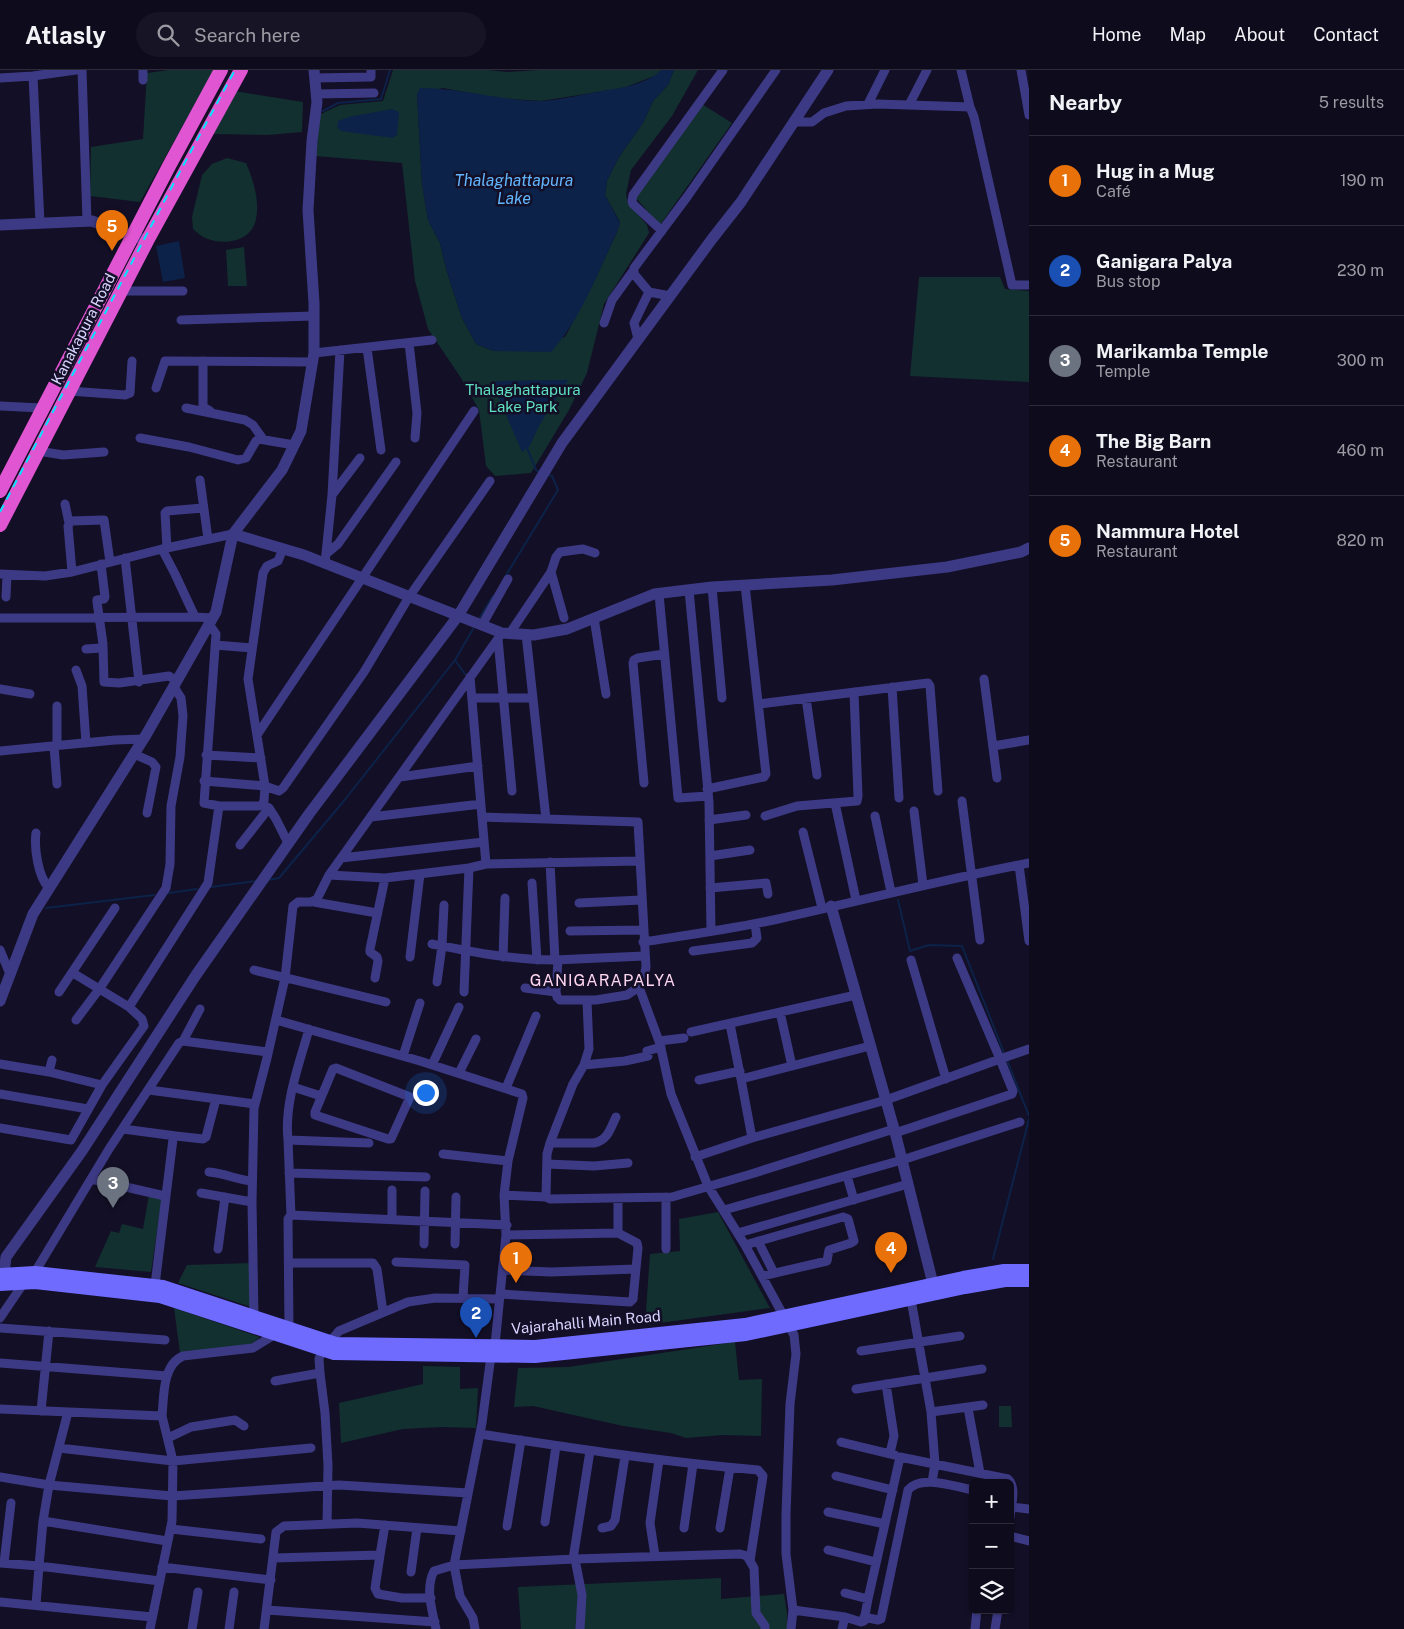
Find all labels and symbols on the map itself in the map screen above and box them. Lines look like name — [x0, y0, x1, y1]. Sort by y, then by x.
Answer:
water label: Thalaghattapura Lake — [455, 171, 573, 208]
pin: 5 — [96, 210, 128, 251]
street label: Kanakapura Road — [48, 271, 118, 387]
park label: Thalaghattapura Lake Park — [465, 381, 581, 415]
district label: GANIGARAPALYA — [530, 971, 676, 990]
your location — [413, 1080, 439, 1106]
pin: 3 — [97, 1167, 129, 1208]
pin: 4 — [875, 1232, 907, 1273]
pin: 1 — [500, 1242, 532, 1283]
pin: 2 — [460, 1297, 492, 1338]
street label: Vajarahalli Main Road — [511, 1307, 661, 1337]

